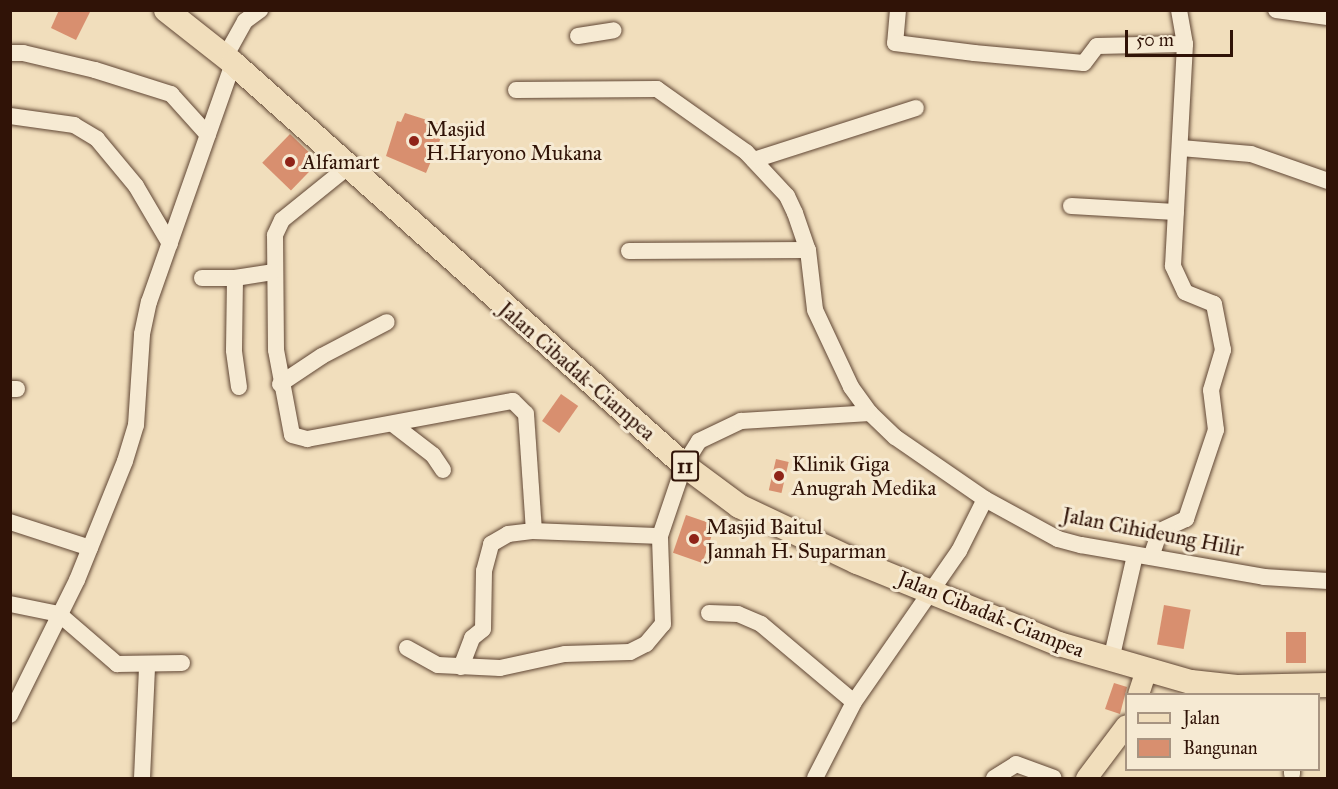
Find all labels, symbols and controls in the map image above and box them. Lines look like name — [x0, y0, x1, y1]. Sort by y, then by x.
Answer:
scale bar — [1128, 18, 1236, 56]
text: 50 m — [1136, 29, 1174, 51]
place label: Masjid H.Haryono Mukana — [426, 116, 602, 166]
marker: Masjid H.Haryono Mukana — [407, 134, 421, 148]
place label: Alfamart — [302, 149, 380, 175]
marker: Alfamart — [283, 155, 297, 169]
street label: Jalan Cibadak-Ciampea — [494, 296, 660, 446]
road number: 11 — [670, 449, 700, 483]
place label: Klinik Giga Anugrah Medika — [792, 451, 936, 501]
marker: Klinik Giga Anugrah Medika — [770, 467, 788, 485]
street label: Jalan Cihideung Hilir — [1060, 502, 1246, 562]
place label: Masjid Baitul Jannah H. Suparman — [706, 514, 886, 564]
marker: Masjid Baitul Jannah H. Suparman — [687, 532, 701, 546]
street label: Jalan Cibadak-Ciampea — [894, 565, 1088, 663]
legend — [1125, 693, 1320, 771]
text: Jalan — [1183, 707, 1220, 729]
text: Bangunan — [1183, 737, 1258, 759]

